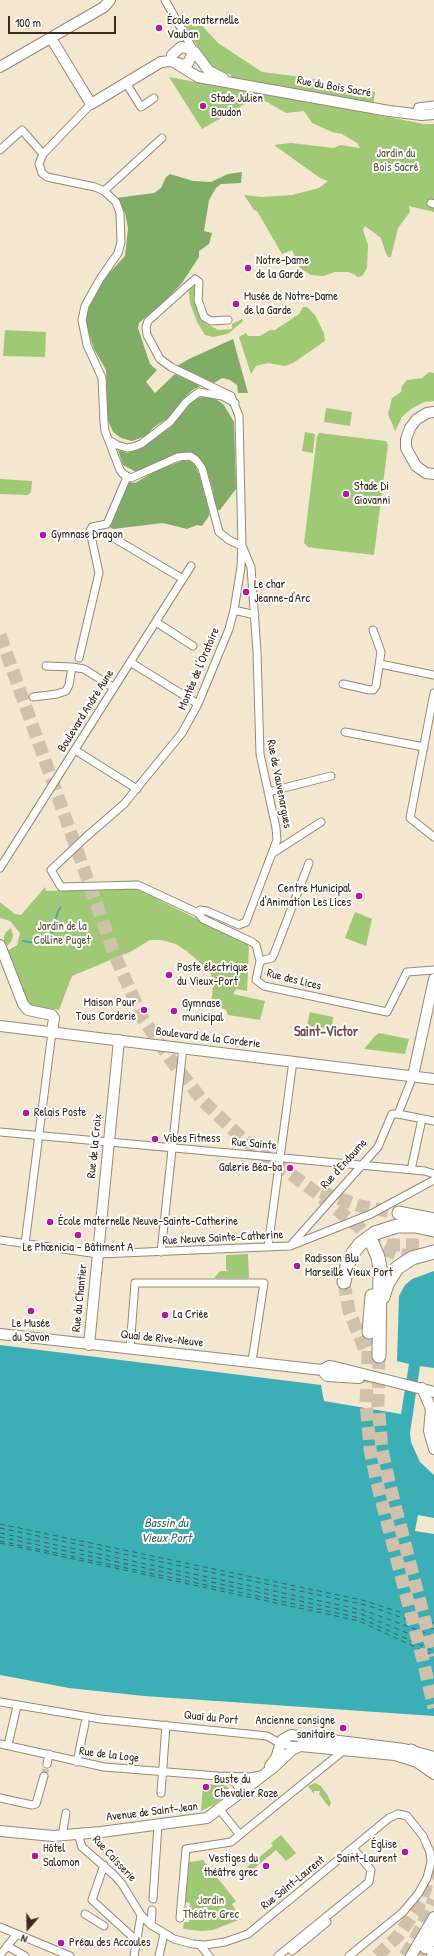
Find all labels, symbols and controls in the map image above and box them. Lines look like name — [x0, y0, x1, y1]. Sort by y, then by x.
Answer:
scale bar — [10, 8, 118, 34]
text: 100 m — [15, 14, 41, 31]
place label: École maternelle Vauban — [167, 14, 239, 42]
marker: École maternelle Vauban — [154, 23, 164, 33]
street label: Rue du Bois Sacré — [296, 73, 372, 101]
place label: Stade Julien Baudon — [211, 92, 263, 120]
marker: Stade Julien Baudon — [198, 101, 208, 111]
park label: Jardin du Bois Sacré — [373, 147, 419, 175]
place label: Notre-Dame de la Garde — [256, 254, 309, 282]
marker: Notre-Dame de la Garde — [243, 263, 253, 273]
place label: Musée de Notre-Dame de la Garde — [244, 290, 338, 318]
marker: Musée de Notre-Dame de la Garde — [231, 299, 241, 309]
place label: Stade Di Giovanni — [354, 480, 390, 508]
marker: Stade Di Giovanni — [341, 489, 351, 499]
place label: Gymnase Dragon — [51, 528, 123, 542]
marker: Gymnase Dragon — [38, 530, 48, 540]
place label: Le char Jeanne-d'Arc — [254, 578, 310, 606]
marker: Le char Jeanne-d'Arc — [241, 587, 251, 597]
street label: Montée de l'Oratoire — [175, 626, 223, 712]
street label: Boulevard André Aune — [55, 667, 117, 755]
street label: Rue de Vauvenargues — [263, 738, 295, 830]
place label: Centre Municipal d'Animation Les Lices — [260, 882, 351, 910]
marker: Centre Municipal d'Animation Les Lices — [354, 891, 364, 901]
park label: Jardin de la Colline Puget — [33, 920, 91, 948]
place label: Poste électrique du Vieux-Port — [177, 961, 248, 989]
street label: Rue des Lices — [265, 966, 323, 994]
marker: Poste électrique du Vieux-Port — [164, 970, 174, 980]
place label: Maison Pour Tous Corderie — [76, 996, 136, 1024]
place label: Gymnase municipal — [182, 997, 223, 1025]
marker: Maison Pour Tous Corderie — [139, 1005, 149, 1015]
marker: Gymnase municipal — [169, 1006, 179, 1016]
street label: Boulevard de la Corderie — [155, 1024, 261, 1052]
district label: Saint-Victor — [294, 1024, 358, 1040]
place label: Relais Poste — [34, 1106, 86, 1120]
marker: Relais Poste — [21, 1108, 31, 1118]
street label: Rue de la Croix — [84, 1113, 106, 1179]
place label: Vibes Fitness — [163, 1132, 220, 1146]
marker: Vibes Fitness — [150, 1134, 160, 1144]
street label: Rue Sainte — [231, 1135, 277, 1153]
street label: Rue d'Endoume — [318, 1136, 370, 1192]
place label: Galerie Béa-ba — [219, 1161, 282, 1175]
marker: Galerie Béa-ba — [285, 1163, 295, 1173]
place label: École maternelle Neuve-Sainte-Catherine — [58, 1215, 238, 1229]
marker: École maternelle Neuve-Sainte-Catherine — [45, 1217, 55, 1227]
street label: Rue Neuve Sainte-Catherine — [162, 1228, 284, 1248]
marker: Le Phœnicia - Bâtiment A — [73, 1230, 83, 1240]
place label: Le Phœnicia - Bâtiment A — [23, 1241, 133, 1255]
place label: Radisson Blu Marseille Vieux Port — [305, 1252, 393, 1280]
marker: Radisson Blu Marseille Vieux Port — [292, 1261, 302, 1271]
street label: Rue du Chantier — [69, 1263, 91, 1333]
marker: Le Musée du Savon — [26, 1306, 36, 1316]
place label: La Criée — [173, 1308, 208, 1322]
marker: La Criée — [160, 1310, 170, 1320]
place label: Le Musée du Savon — [12, 1317, 50, 1345]
street label: Quai de Rive-Neuve — [120, 1327, 204, 1351]
water label: Bassin du Vieux Port — [141, 1516, 191, 1547]
street label: Quai du Port — [183, 1708, 239, 1728]
place label: Ancienne consigne sanitaire — [255, 1714, 335, 1742]
marker: Ancienne consigne sanitaire — [338, 1723, 348, 1733]
street label: Rue de la Loge — [78, 1744, 140, 1766]
place label: Buste du Chevalier Roze — [214, 1773, 278, 1801]
marker: Buste du Chevalier Roze — [201, 1782, 211, 1792]
street label: Avenue de Saint-Jean — [105, 1799, 199, 1825]
street label: Rue Caisserie — [89, 1833, 139, 1885]
place label: Église Saint-Laurent — [337, 1838, 397, 1866]
place label: Hôtel Salomon — [43, 1842, 80, 1870]
marker: Église Saint-Laurent — [400, 1847, 410, 1857]
marker: Hôtel Salomon — [30, 1851, 40, 1861]
place label: Vestiges du théâtre grec — [204, 1852, 258, 1880]
street label: Rue Saint-Laurent — [258, 1853, 328, 1913]
marker: Vestiges du théâtre grec — [261, 1861, 271, 1871]
park label: Jardin Théâtre Grec — [183, 1894, 239, 1922]
north arrow — [8, 1908, 48, 1948]
text: N — [19, 1932, 29, 1947]
place label: Préau des Accoules — [69, 1936, 151, 1950]
marker: Préau des Accoules — [56, 1938, 66, 1948]

